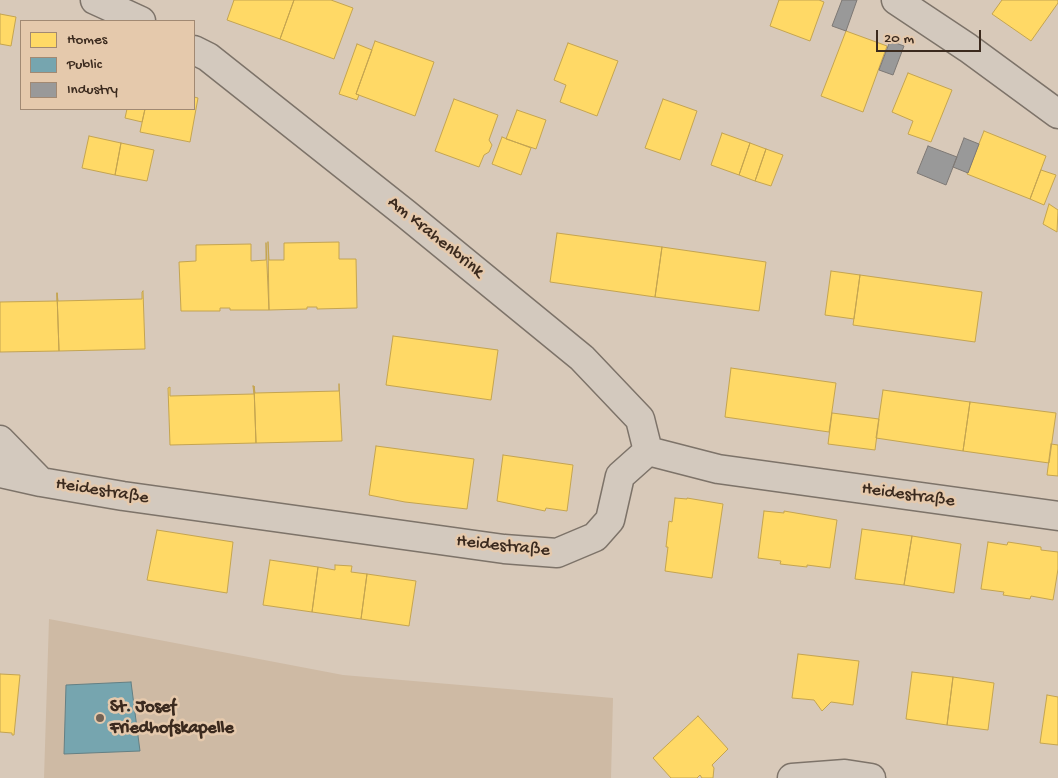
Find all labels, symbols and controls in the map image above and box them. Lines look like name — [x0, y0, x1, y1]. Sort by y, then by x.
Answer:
legend — [20, 20, 195, 110]
scale bar — [878, 20, 983, 52]
text: 20 m — [884, 30, 914, 48]
text: Homes — [67, 31, 107, 49]
text: Public — [67, 56, 102, 74]
text: Industry — [67, 81, 118, 99]
street label: Am Krahenbrink — [382, 193, 488, 283]
street label: Heidestraße — [54, 474, 150, 510]
street label: Heidestraße — [860, 479, 956, 513]
street label: Heidestraße — [455, 531, 551, 563]
place label: St. Josef Friedhofskapelle — [110, 697, 234, 740]
marker: St. Josef Friedhofskapelle — [94, 712, 106, 724]

